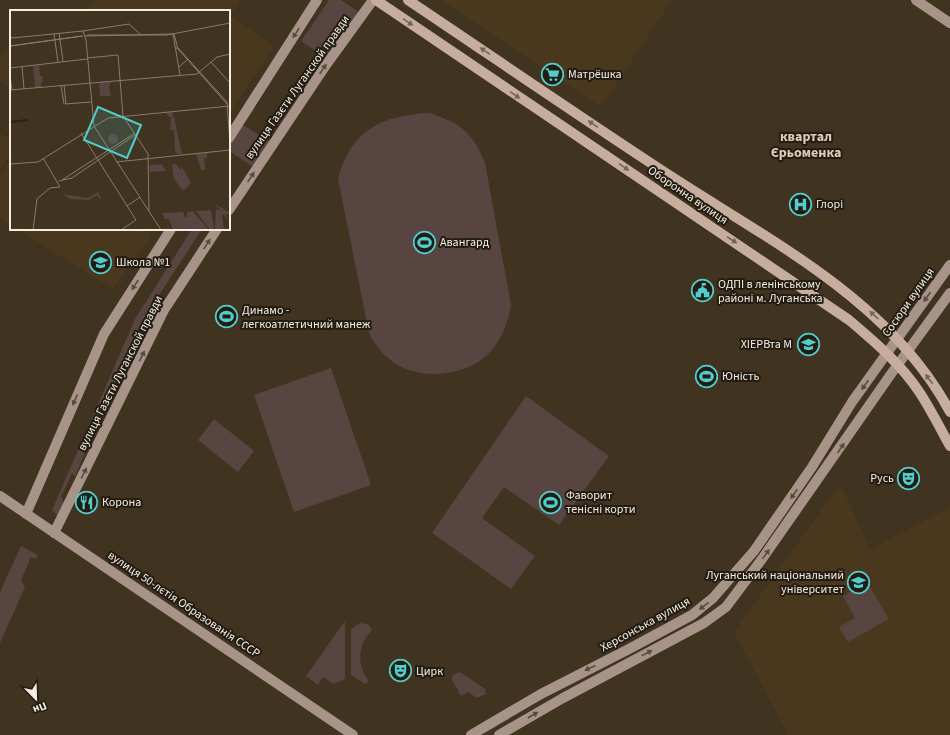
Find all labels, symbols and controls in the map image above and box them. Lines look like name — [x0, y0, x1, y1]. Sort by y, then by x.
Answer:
inset map — [10, 10, 230, 230]
street label: вулиця Газєти Луганской правди — [241, 12, 354, 163]
one-way arrow — [403, 18, 413, 26]
one-way arrow — [292, 28, 300, 38]
one-way arrow — [480, 47, 490, 55]
supermarket icon: Матрёшка — [539, 61, 565, 87]
one-way arrow — [319, 64, 327, 75]
place label: Матрёшка — [568, 66, 622, 83]
one-way arrow — [510, 91, 521, 99]
one-way arrow — [588, 120, 598, 128]
district label: квартал Єрьоменка — [771, 127, 841, 163]
street label: Оборонна вулиця — [644, 162, 731, 229]
one-way arrow — [618, 163, 629, 171]
one-way arrow — [247, 172, 254, 183]
hospital icon: Глорі — [788, 191, 814, 217]
place label: Глорі — [816, 196, 843, 213]
sports icon: Авангард — [412, 229, 438, 255]
place label: Авангард — [440, 234, 490, 251]
one-way arrow — [726, 236, 737, 244]
one-way arrow — [203, 239, 211, 249]
school or university icon: Школа №1 — [88, 249, 114, 275]
place label: Школа №1 — [116, 254, 170, 271]
street label: Сосюри вулиця — [878, 264, 939, 340]
place label: ОДПІ в ленінському районі м. Луганська — [718, 276, 823, 307]
public building icon: ОДПІ в ленінському районі м. Луганська — [689, 278, 715, 304]
one-way arrow — [131, 280, 139, 291]
one-way arrow — [923, 292, 931, 302]
street label: вулиця Газєти Луганской правди — [74, 293, 167, 454]
place label: Динамо - легкоатлетичний манеж — [242, 302, 371, 333]
sports icon: Динамо - легкоатлетичний манеж — [214, 304, 240, 330]
one-way arrow — [868, 311, 879, 320]
school or university icon: ХІЕРВта М — [795, 331, 821, 357]
place label: ХІЕРВта М — [741, 336, 792, 353]
one-way arrow — [139, 351, 145, 362]
sports icon: Юність — [693, 363, 719, 389]
place label: Юність — [722, 368, 759, 385]
one-way arrow — [924, 374, 933, 385]
one-way arrow — [861, 380, 869, 390]
one-way arrow — [72, 395, 78, 406]
one-way arrow — [837, 442, 845, 453]
theatre icon: Русь — [896, 465, 922, 491]
one-way arrow — [81, 467, 87, 479]
place label: Русь — [870, 470, 894, 487]
place label: Фаворит тенісні корти — [566, 487, 636, 518]
one-way arrow — [790, 488, 797, 500]
restaurant icon: Корона — [74, 489, 100, 515]
sports icon: Фаворит тенісні корти — [538, 489, 564, 515]
place label: Корона — [102, 494, 141, 511]
street label: вулиця 50-лєтія Образованія СССР — [104, 547, 263, 662]
one-way arrow — [762, 549, 770, 559]
place label: Луганський національний університет — [706, 567, 844, 598]
school or university icon: Луганський національний університет — [846, 569, 872, 595]
street label: Херсонська вулиця — [597, 593, 693, 656]
one-way arrow — [698, 601, 709, 610]
one-way arrow — [641, 650, 653, 656]
theatre icon: Цирк — [388, 658, 414, 684]
place label: Цирк — [416, 663, 443, 680]
one-way arrow — [584, 665, 596, 671]
north arrow — [16, 679, 56, 719]
text: Пн — [30, 698, 49, 717]
one-way arrow — [527, 712, 539, 719]

